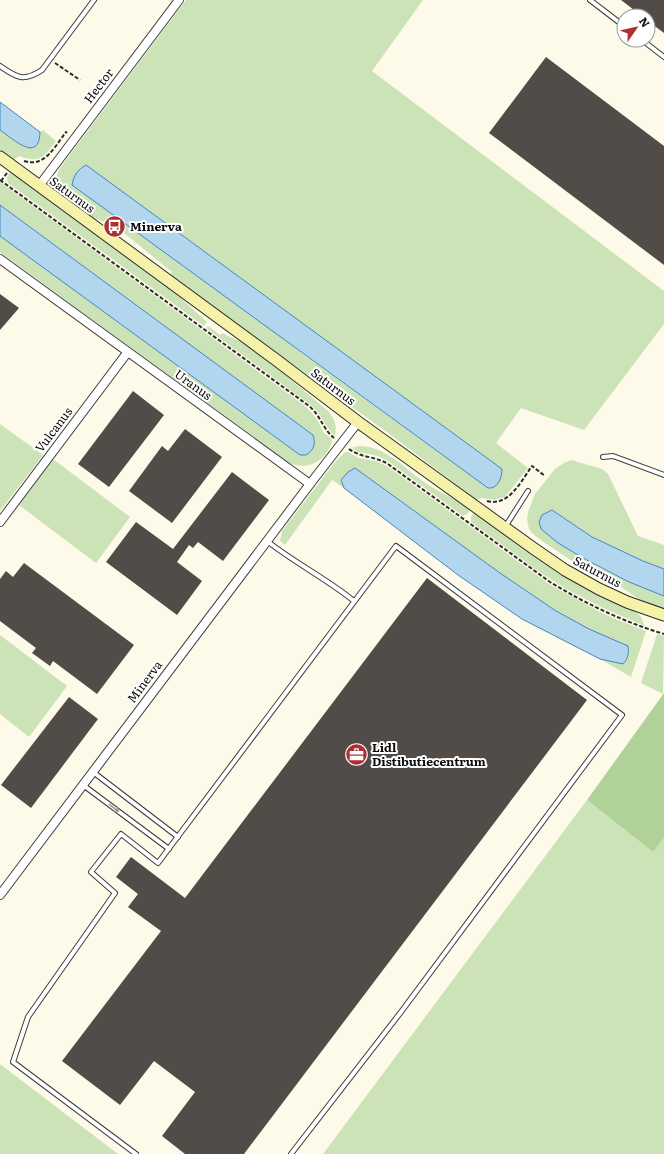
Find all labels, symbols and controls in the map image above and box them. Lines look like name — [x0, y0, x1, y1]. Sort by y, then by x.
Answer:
north arrow — [616, 8, 656, 48]
text: N — [636, 14, 654, 30]
street label: Hector — [79, 64, 117, 107]
street label: Saturnus — [46, 172, 99, 217]
bus stop icon: Minerva — [101, 214, 127, 240]
place label: Minerva — [130, 217, 182, 235]
street label: Saturnus — [307, 363, 360, 409]
street label: Uranus — [171, 365, 216, 404]
street label: Vulcanus — [30, 403, 77, 456]
street label: Saturnus — [570, 551, 625, 592]
street label: Minerva — [122, 656, 166, 706]
place label: Lidl Distibutiecentrum — [372, 738, 486, 770]
office icon: Lidl Distibutiecentrum — [344, 742, 370, 768]
one-way arrow — [108, 804, 119, 813]

